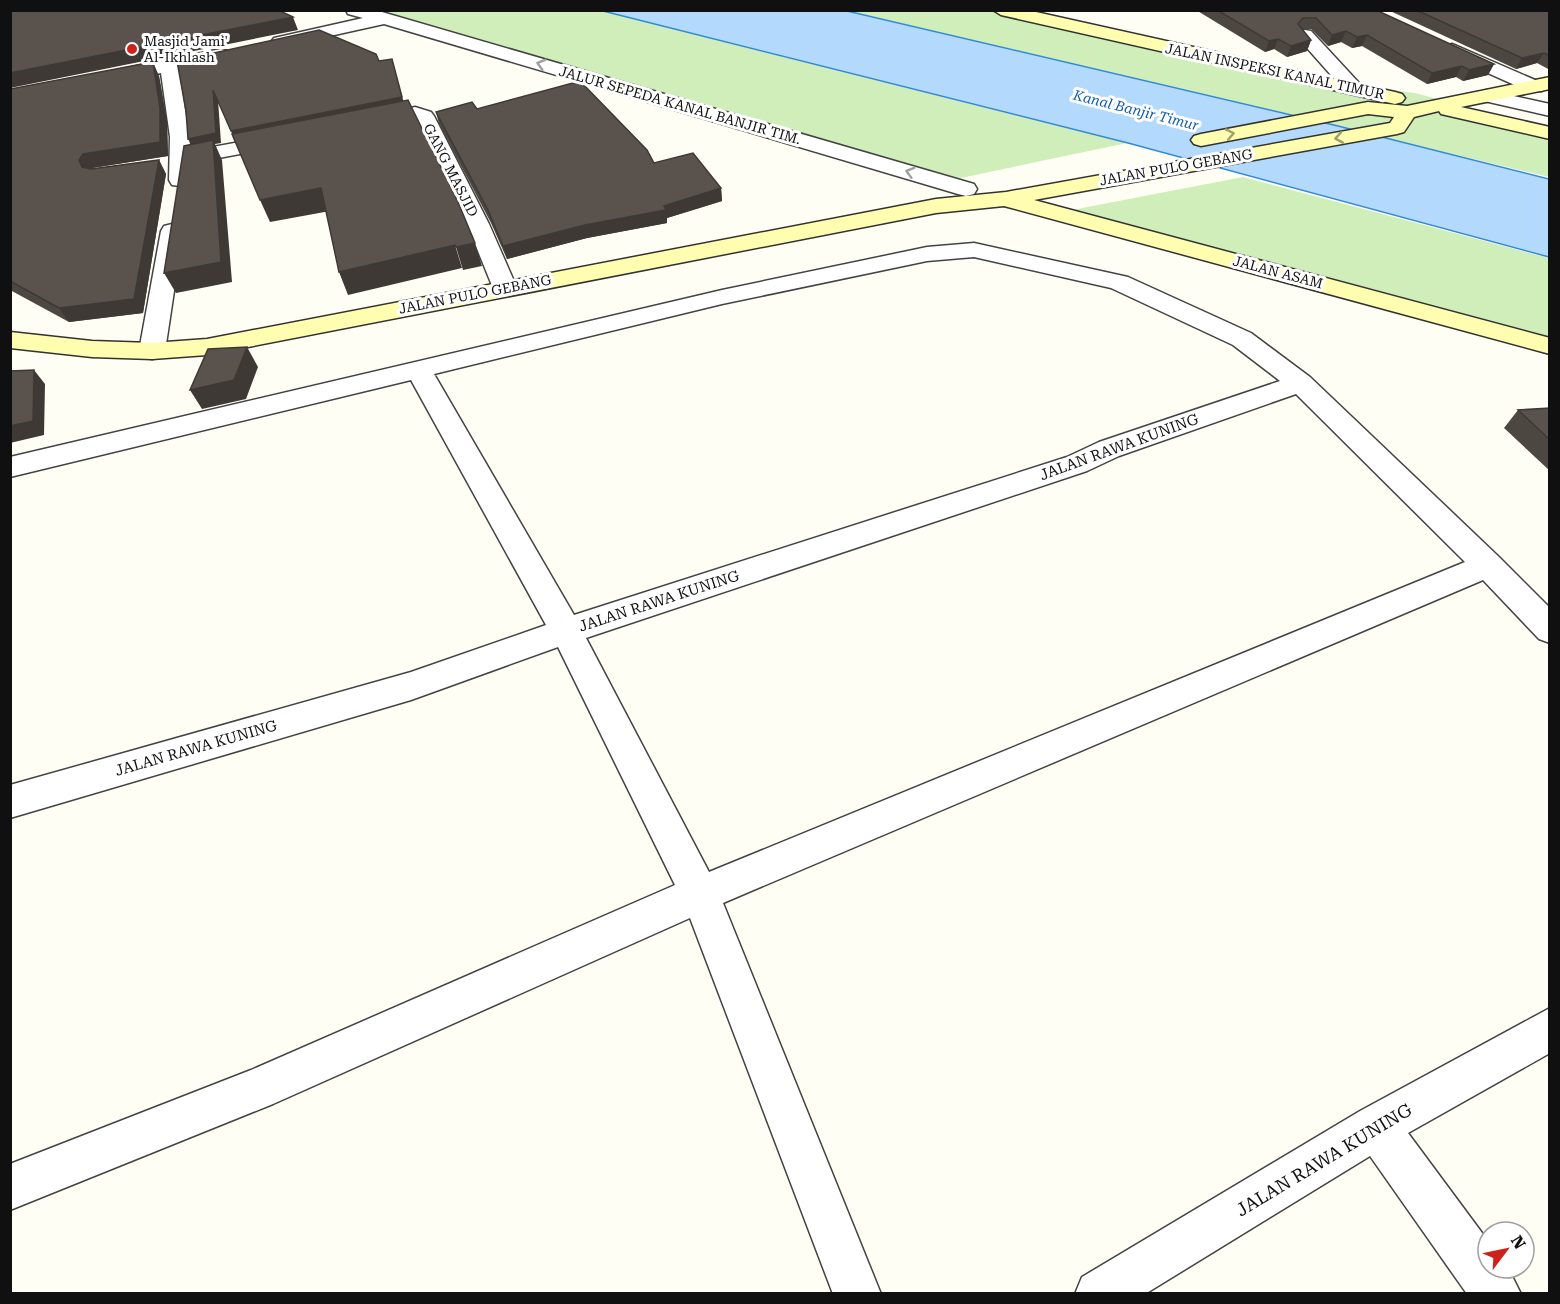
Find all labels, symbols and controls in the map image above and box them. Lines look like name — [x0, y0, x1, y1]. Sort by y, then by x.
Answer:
place label: Masjid Jami' Al-Ikhlash — [144, 33, 228, 65]
street label: JALAN INSPEKSI KANAL TIMUR — [1164, 40, 1386, 102]
marker: Masjid Jami' Al-Ikhlash — [125, 42, 139, 56]
one-way arrow — [536, 59, 546, 72]
street label: JALUR SEPEDA KANAL BANJIR TIM. — [557, 63, 803, 147]
water label: Kanal Banjir Timur — [1071, 86, 1200, 133]
street label: GANG MASJID — [421, 121, 481, 219]
one-way arrow — [1224, 128, 1234, 141]
one-way arrow — [1335, 131, 1345, 144]
street label: JALAN PULO GEBANG — [1098, 146, 1254, 188]
one-way arrow — [905, 167, 916, 179]
street label: JALAN ASAM — [1231, 252, 1325, 292]
street label: JALAN PULO GEBANG — [397, 271, 553, 317]
street label: JALAN RAWA KUNING — [1037, 410, 1201, 484]
street label: JALAN RAWA KUNING — [576, 566, 742, 635]
street label: JALAN RAWA KUNING — [113, 716, 279, 780]
street label: JALAN RAWA KUNING — [1232, 1099, 1415, 1220]
north arrow — [1476, 1220, 1536, 1280]
text: N — [1507, 1232, 1530, 1253]

